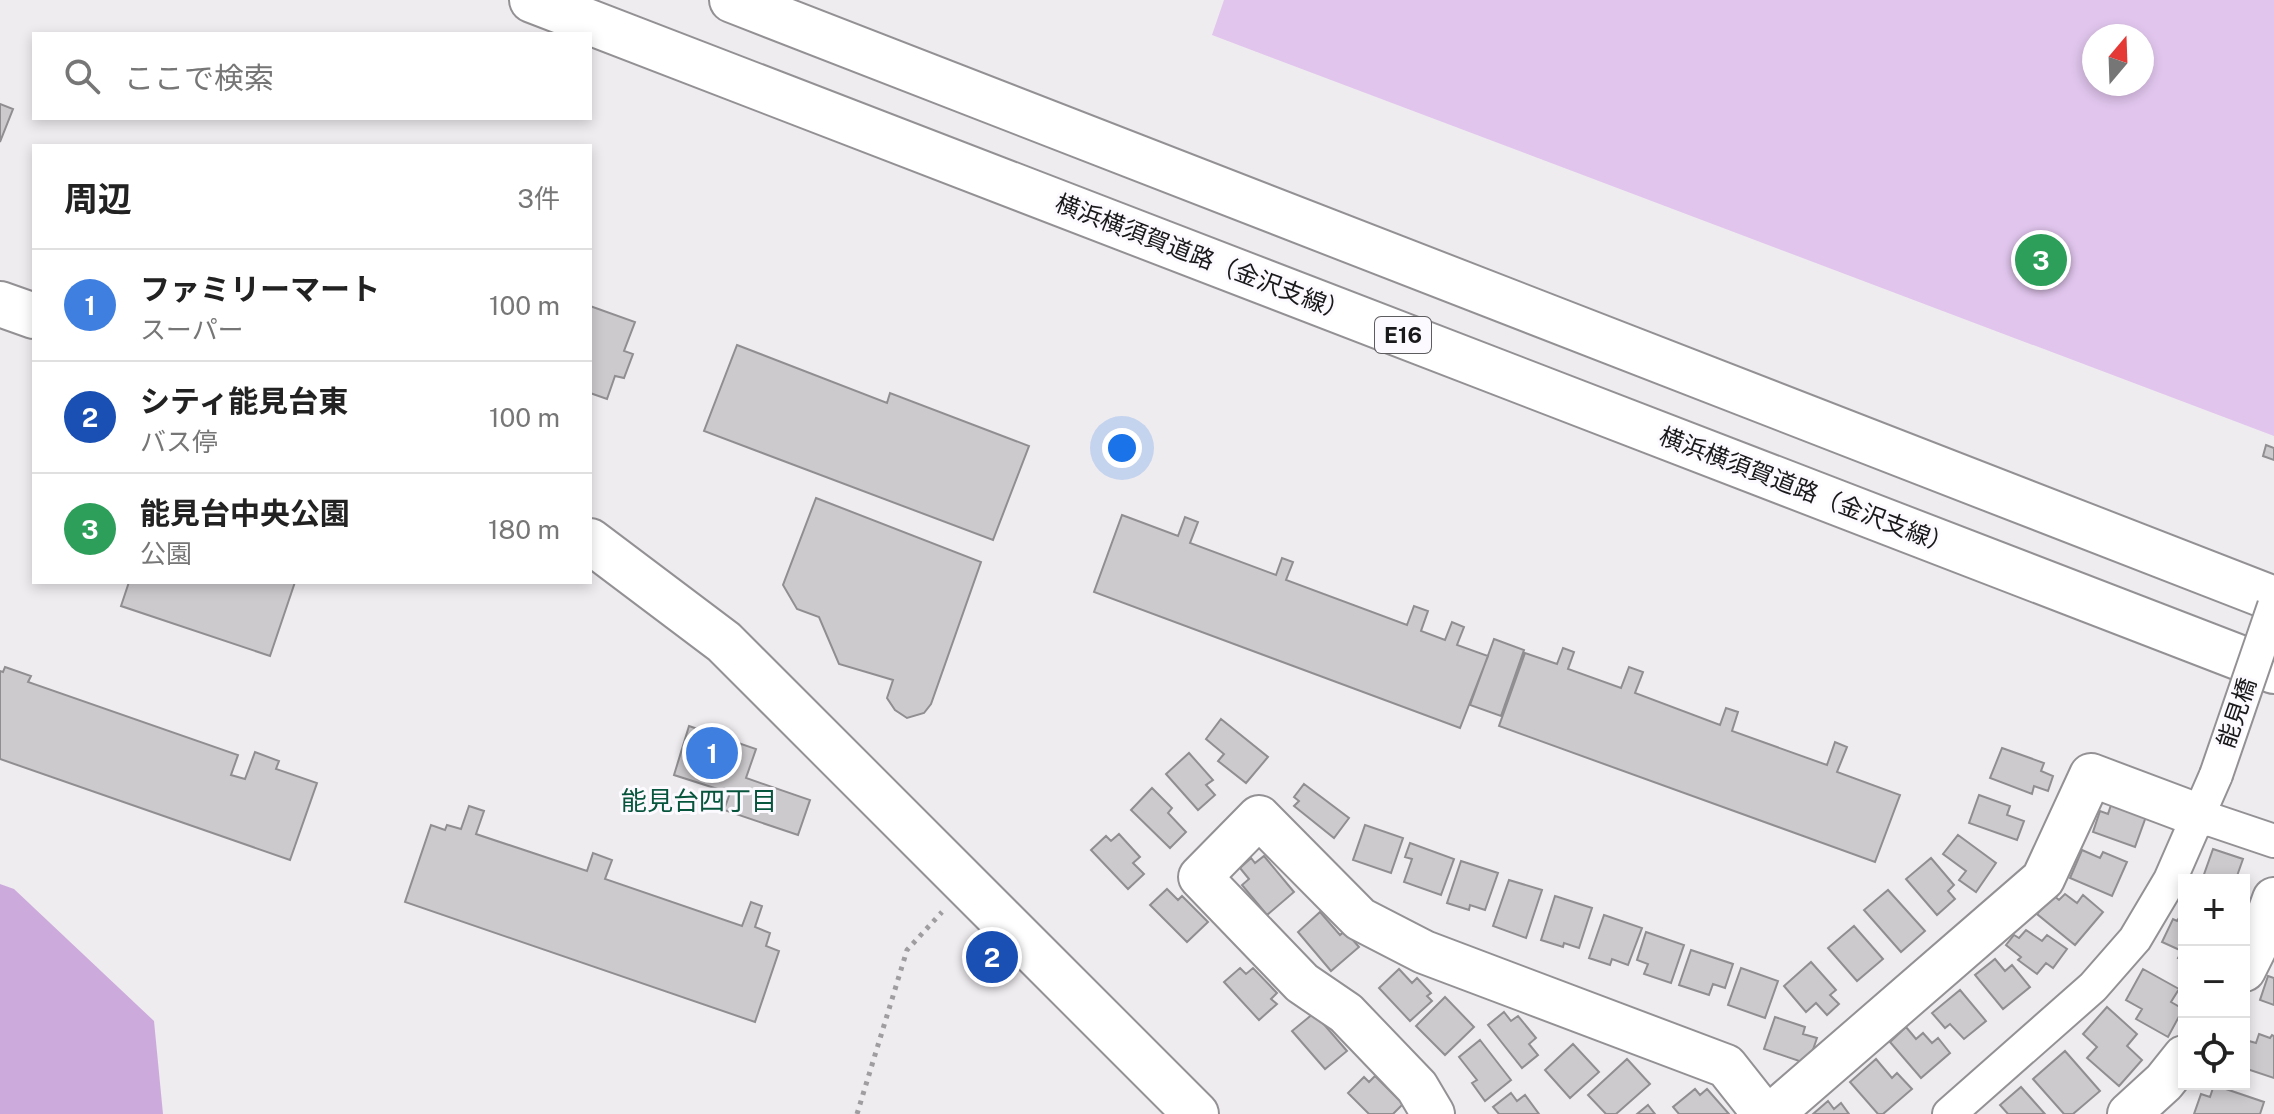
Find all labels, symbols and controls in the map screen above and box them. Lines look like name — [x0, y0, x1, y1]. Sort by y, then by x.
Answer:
north arrow — [2082, 24, 2154, 96]
search box — [32, 32, 592, 120]
icon: search — [60, 54, 104, 98]
text: ここで検索 — [124, 60, 274, 96]
text: 周辺 — [64, 179, 132, 219]
text: 3件 — [518, 183, 560, 214]
street label: 横浜横須賀道路（金沢支線） — [1052, 188, 1353, 326]
pin: 3 — [2015, 230, 2067, 290]
text: ファミリーマート — [140, 271, 380, 307]
text: 1 — [84, 290, 96, 321]
text: 100 m — [489, 290, 560, 321]
text: スーパー — [140, 314, 244, 345]
road number: E16 — [1375, 317, 1431, 353]
text: シティ能見台東 — [140, 383, 348, 419]
text: 2 — [82, 402, 98, 433]
text: 100 m — [489, 402, 560, 433]
street label: 横浜横須賀道路（金沢支線） — [1656, 421, 1957, 559]
text: バス停 — [140, 426, 218, 457]
your location — [1102, 428, 1142, 468]
text: 能見台中央公園 — [140, 495, 350, 531]
text: 3 — [81, 514, 99, 545]
text: 180 m — [488, 514, 560, 545]
text: 公園 — [140, 538, 192, 569]
street label: 能見橋 — [2211, 674, 2261, 751]
pin: 1 — [686, 723, 738, 783]
district label: 能見台四丁目 — [621, 785, 777, 816]
map controls — [2178, 874, 2250, 1090]
button: + — [2178, 874, 2250, 946]
pin: 2 — [966, 927, 1018, 987]
button: − — [2178, 946, 2250, 1018]
button: locate — [2178, 1018, 2250, 1090]

